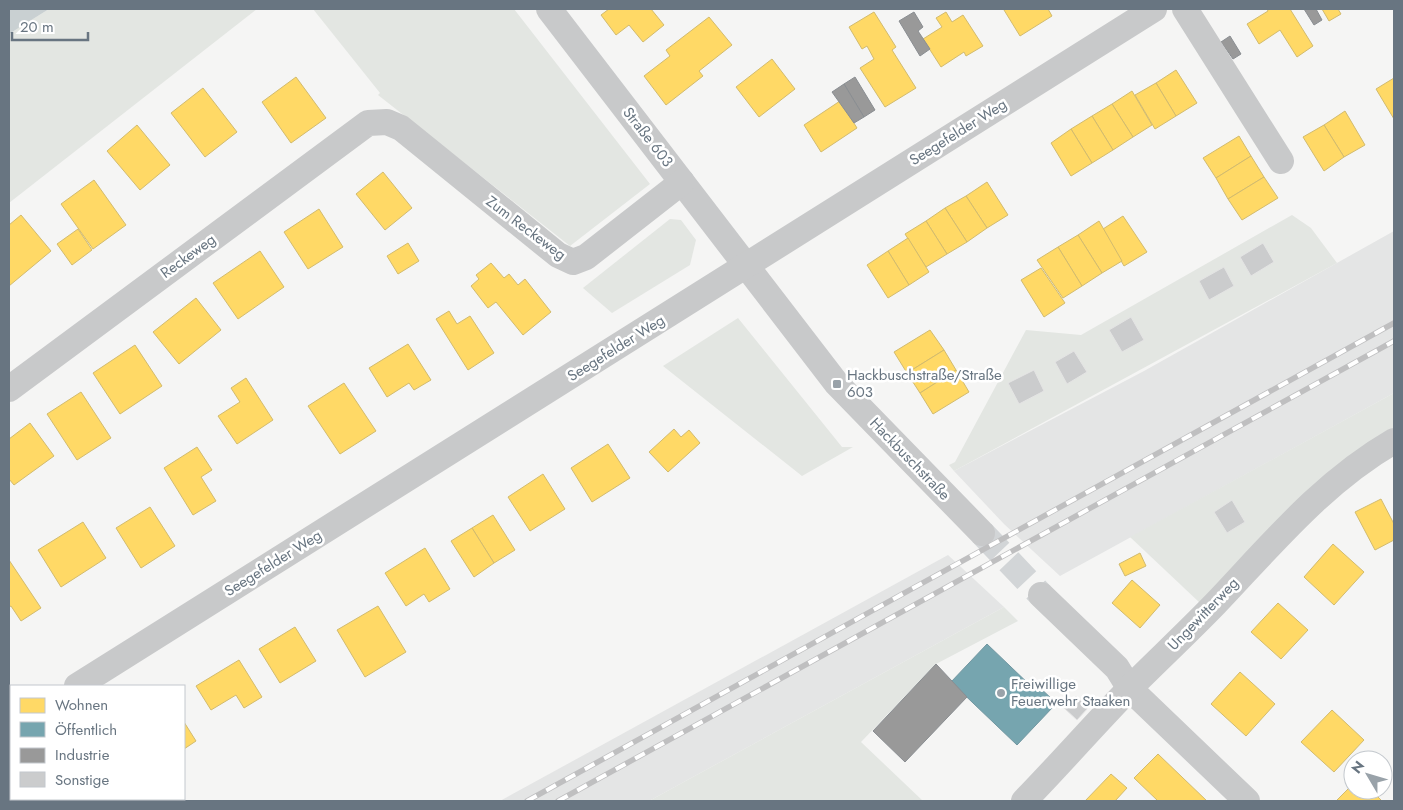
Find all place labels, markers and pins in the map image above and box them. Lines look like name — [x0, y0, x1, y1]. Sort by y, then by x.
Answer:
place label: Hackbuschstraße/Straße 603 — [847, 364, 1002, 403]
marker: Hackbuschstraße/Straße 603 — [831, 378, 843, 390]
place label: Freiwillige Feuerwehr Staaken — [1011, 673, 1130, 712]
marker: Freiwillige Feuerwehr Staaken — [995, 687, 1007, 699]

